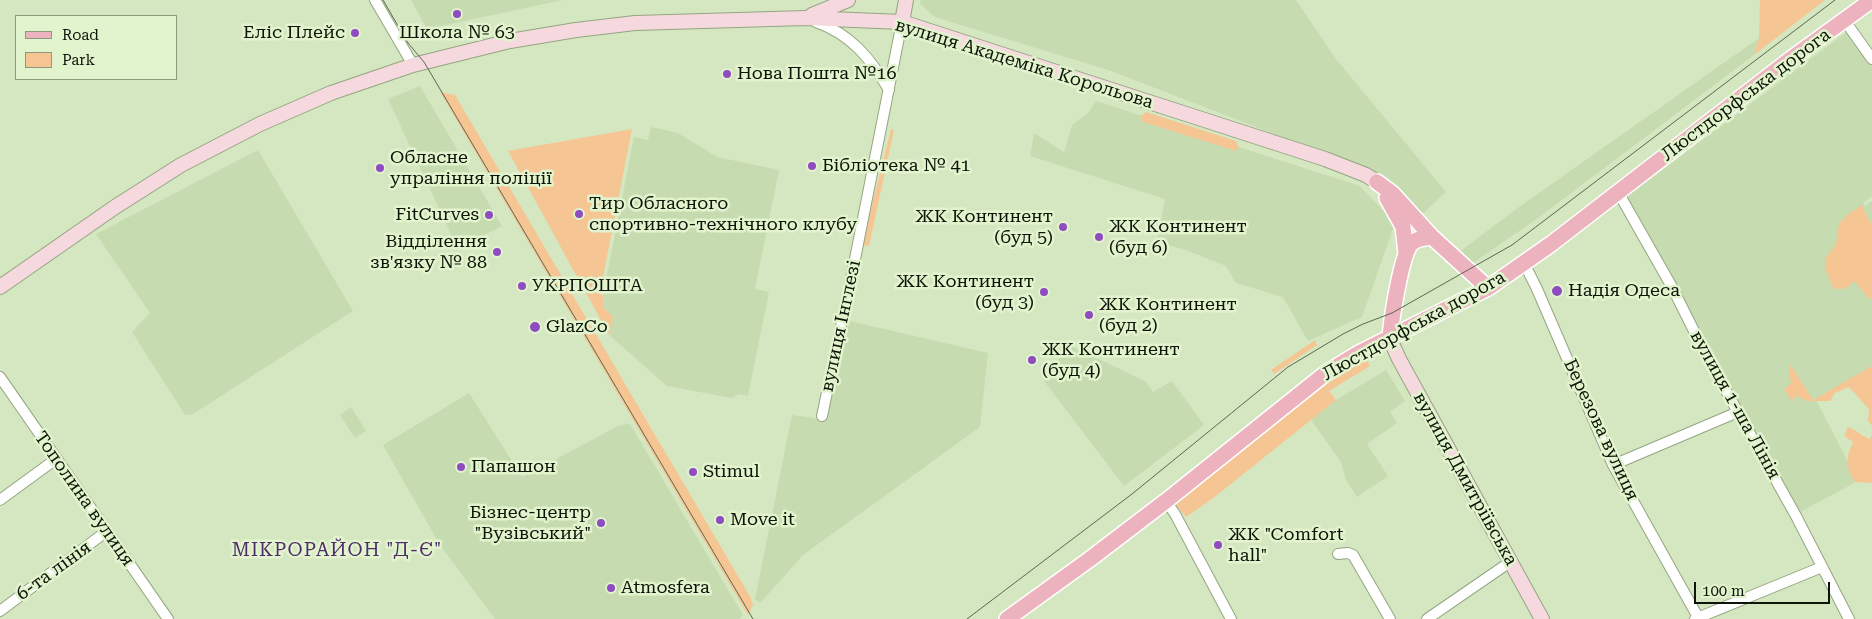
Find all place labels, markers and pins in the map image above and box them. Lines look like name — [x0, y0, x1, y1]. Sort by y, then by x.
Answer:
marker: Школа № 63 — [451, 8, 463, 20]
place label: Еліс Плейс — [243, 22, 345, 44]
place label: Школа № 63 — [399, 22, 515, 44]
marker: Еліс Плейс — [349, 27, 361, 39]
place label: Нова Пошта №16 — [737, 63, 897, 85]
marker: Нова Пошта №16 — [721, 68, 733, 80]
place label: Обласне упраління поліції — [390, 147, 552, 190]
place label: Бібліотека № 41 — [822, 155, 971, 177]
marker: Бібліотека № 41 — [806, 160, 818, 172]
marker: Обласне упраління поліції — [374, 162, 386, 174]
place label: Тир Обласного спортивно-технічного клубу — [589, 193, 857, 235]
place label: FitCurves — [395, 204, 479, 226]
place label: ЖК Континент (буд 5) — [915, 206, 1053, 248]
marker: Тир Обласного спортивно-технічного клубу — [573, 208, 585, 220]
marker: FitCurves — [483, 209, 495, 221]
place label: ЖК Континент (буд 6) — [1109, 216, 1247, 258]
marker: ЖК Континент (буд 5) — [1057, 221, 1069, 233]
place label: Відділення зв'язку № 88 — [370, 231, 487, 274]
marker: ЖК Континент (буд 6) — [1093, 231, 1105, 243]
marker: Відділення зв'язку № 88 — [491, 246, 503, 258]
place label: ЖК Континент (буд 3) — [896, 271, 1034, 314]
place label: УКРПОШТА — [532, 275, 643, 297]
marker: УКРПОШТА — [516, 280, 528, 292]
place label: Надія Одеса — [1568, 280, 1680, 302]
marker: Надія Одеса — [1550, 284, 1564, 298]
marker: ЖК Континент (буд 3) — [1038, 286, 1050, 298]
place label: ЖК Континент (буд 2) — [1099, 294, 1237, 336]
marker: ЖК Континент (буд 2) — [1083, 309, 1095, 321]
place label: GlazCo — [546, 316, 608, 338]
marker: GlazCo — [528, 320, 542, 334]
place label: ЖК Континент (буд 4) — [1042, 339, 1180, 382]
marker: ЖК Континент (буд 4) — [1026, 354, 1038, 366]
place label: Папашон — [471, 456, 556, 478]
marker: Папашон — [455, 461, 467, 473]
place label: Stimul — [703, 461, 760, 483]
marker: Stimul — [687, 466, 699, 478]
place label: Бізнес-центр "Вузівський" — [469, 502, 591, 544]
place label: Move it — [730, 509, 795, 531]
marker: Move it — [714, 514, 726, 526]
marker: Бізнес-центр "Вузівський" — [595, 517, 607, 529]
place label: ЖК "Comfort hall" — [1228, 524, 1343, 566]
marker: ЖК "Comfort hall" — [1212, 539, 1224, 551]
place label: Atmosfera — [621, 577, 710, 599]
marker: Atmosfera — [605, 582, 617, 594]

